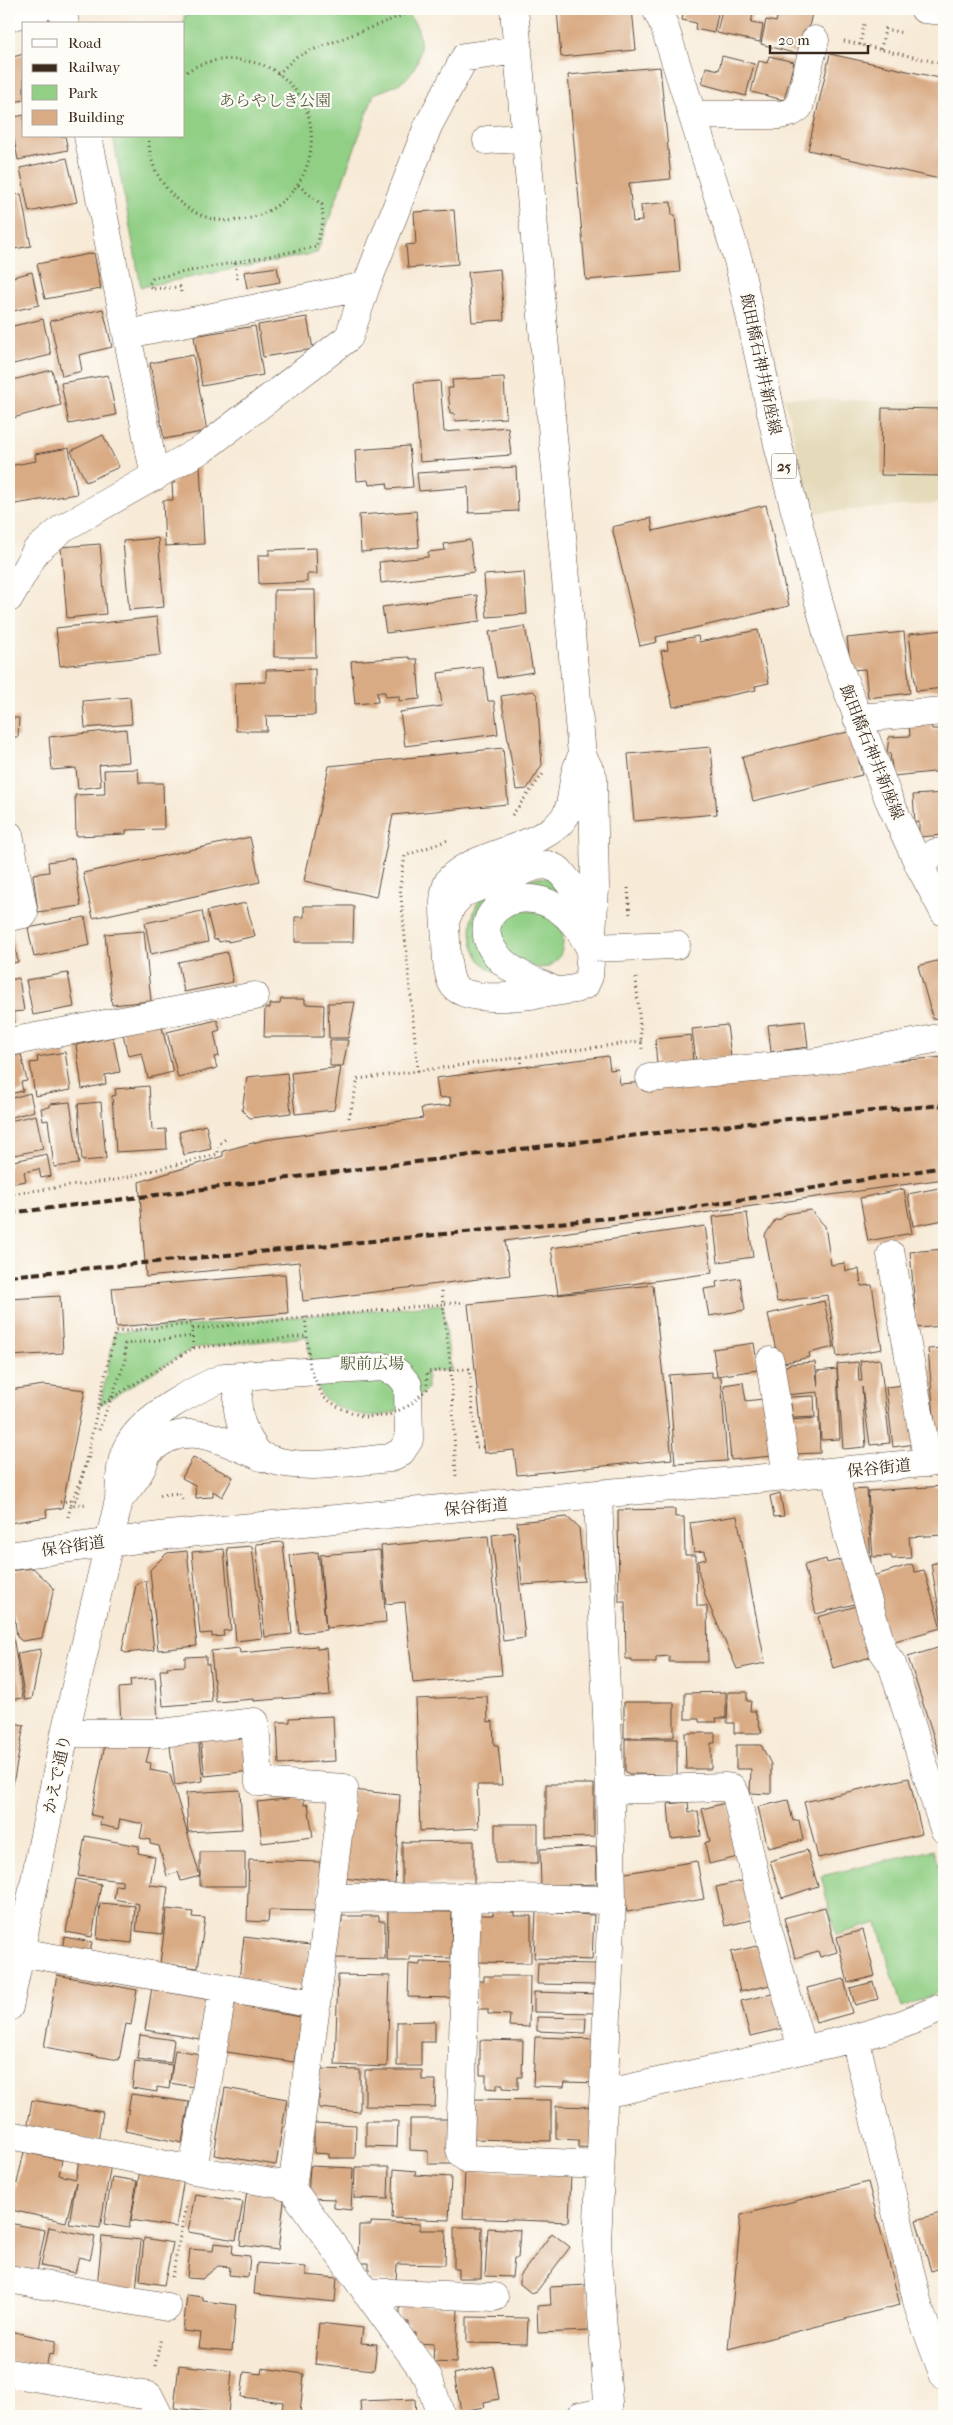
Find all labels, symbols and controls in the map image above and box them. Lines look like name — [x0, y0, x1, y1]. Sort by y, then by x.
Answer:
legend — [22, 22, 185, 138]
scale bar — [770, 22, 868, 54]
text: 20 m — [778, 31, 810, 49]
text: Road — [68, 34, 102, 52]
text: Railway — [68, 58, 121, 76]
text: Park — [68, 84, 98, 102]
park label: あらやしき公園 — [219, 91, 331, 110]
text: Building — [68, 108, 125, 126]
street label: 飯田橋石神井新座線 — [737, 292, 785, 436]
road number: 25 — [772, 454, 796, 478]
street label: 飯田橋石神井新座線 — [836, 682, 908, 822]
park label: 駅前広場 — [340, 1354, 404, 1373]
street label: 保谷街道 — [846, 1455, 912, 1481]
street label: 保谷街道 — [443, 1495, 509, 1519]
street label: 保谷街道 — [40, 1532, 106, 1560]
street label: かえで通り — [39, 1733, 75, 1815]

